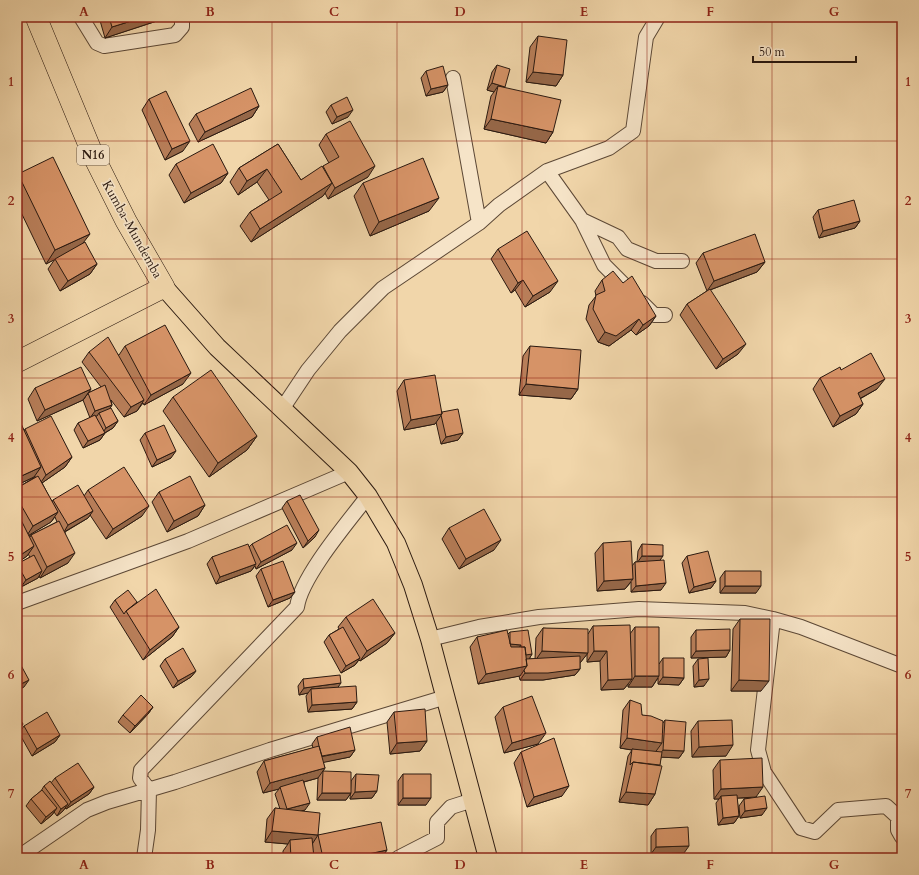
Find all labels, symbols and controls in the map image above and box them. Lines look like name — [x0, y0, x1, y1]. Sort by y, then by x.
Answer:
text: A — [79, 3, 89, 21]
text: B — [205, 3, 215, 21]
text: C — [329, 3, 339, 21]
text: D — [454, 3, 466, 21]
text: E — [580, 3, 588, 21]
text: F — [706, 3, 714, 21]
text: G — [829, 3, 840, 21]
scale bar — [753, 38, 856, 64]
text: 50 m — [759, 44, 786, 60]
text: 1 — [8, 73, 14, 91]
text: 1 — [905, 73, 911, 91]
road number: N16 — [77, 145, 109, 165]
street label: Kumba-Mundemba — [98, 177, 167, 282]
text: 2 — [8, 192, 15, 210]
text: 2 — [905, 192, 912, 210]
text: 3 — [8, 310, 15, 328]
text: 3 — [905, 310, 912, 328]
text: 4 — [8, 429, 15, 447]
text: 4 — [905, 429, 912, 447]
text: 5 — [8, 548, 14, 566]
text: 5 — [905, 548, 911, 566]
text: 6 — [8, 666, 15, 684]
text: 6 — [905, 666, 912, 684]
text: 7 — [8, 785, 15, 803]
text: 7 — [905, 785, 912, 803]
text: A — [79, 856, 89, 874]
text: B — [205, 856, 215, 874]
text: C — [329, 856, 339, 874]
text: D — [454, 856, 466, 874]
text: E — [580, 856, 588, 874]
text: F — [706, 856, 714, 874]
text: G — [829, 856, 840, 874]

